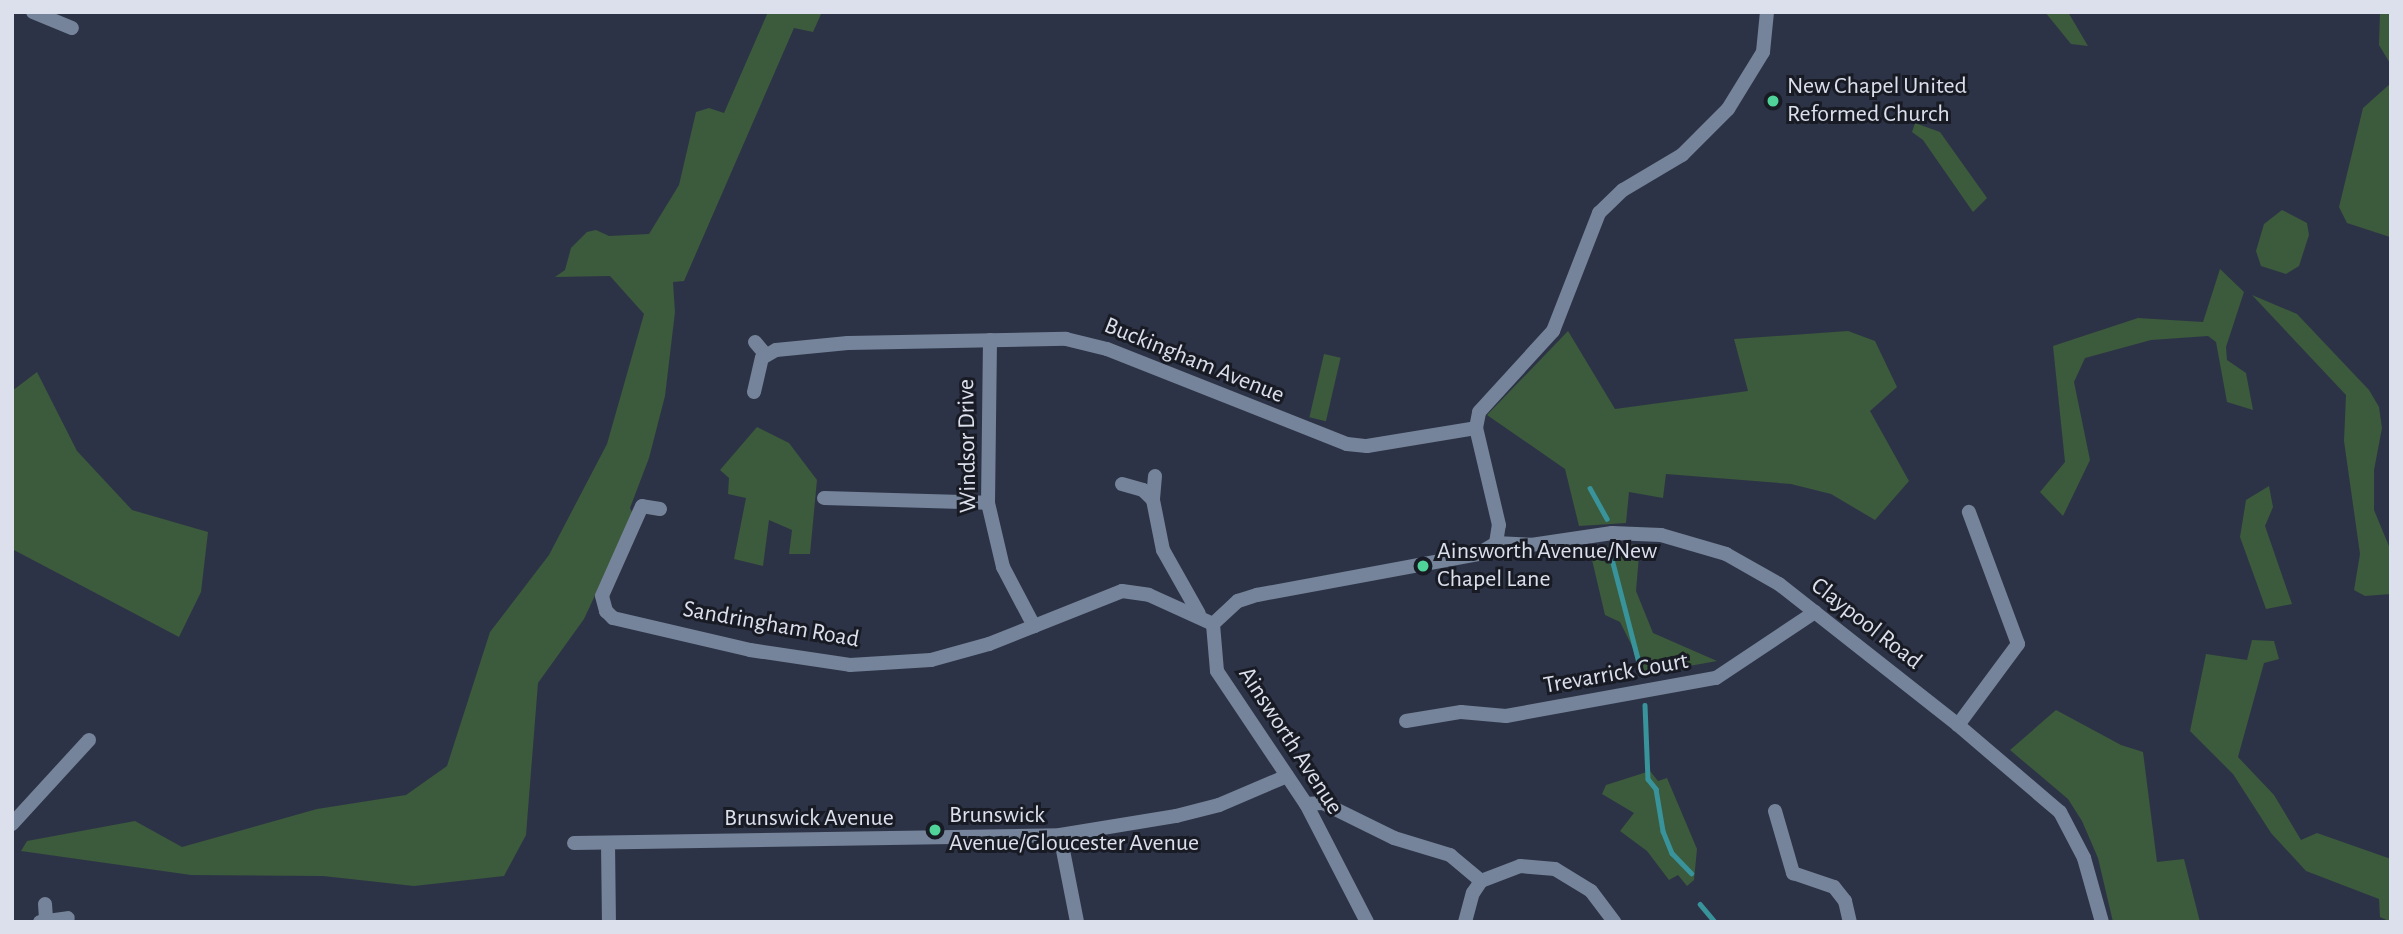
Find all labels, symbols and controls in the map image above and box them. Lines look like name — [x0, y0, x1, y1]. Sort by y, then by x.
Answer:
place label: New Chapel United Reformed Church — [1787, 73, 1967, 129]
marker: New Chapel United Reformed Church — [1765, 93, 1781, 109]
street label: Buckingham Avenue — [1100, 312, 1288, 410]
street label: Windsor Drive — [952, 379, 984, 513]
place label: Ainsworth Avenue/New Chapel Lane — [1437, 538, 1657, 594]
marker: Ainsworth Avenue/New Chapel Lane — [1415, 558, 1431, 574]
street label: Claypool Road — [1805, 572, 1927, 676]
street label: Sandringham Road — [681, 595, 861, 655]
street label: Trevarrick Court — [1541, 647, 1691, 701]
street label: Ainsworth Avenue — [1232, 662, 1348, 820]
place label: Brunswick Avenue/Gloucester Avenue — [949, 802, 1199, 858]
street label: Brunswick Avenue — [724, 805, 894, 833]
marker: Brunswick Avenue/Gloucester Avenue — [927, 822, 943, 838]

